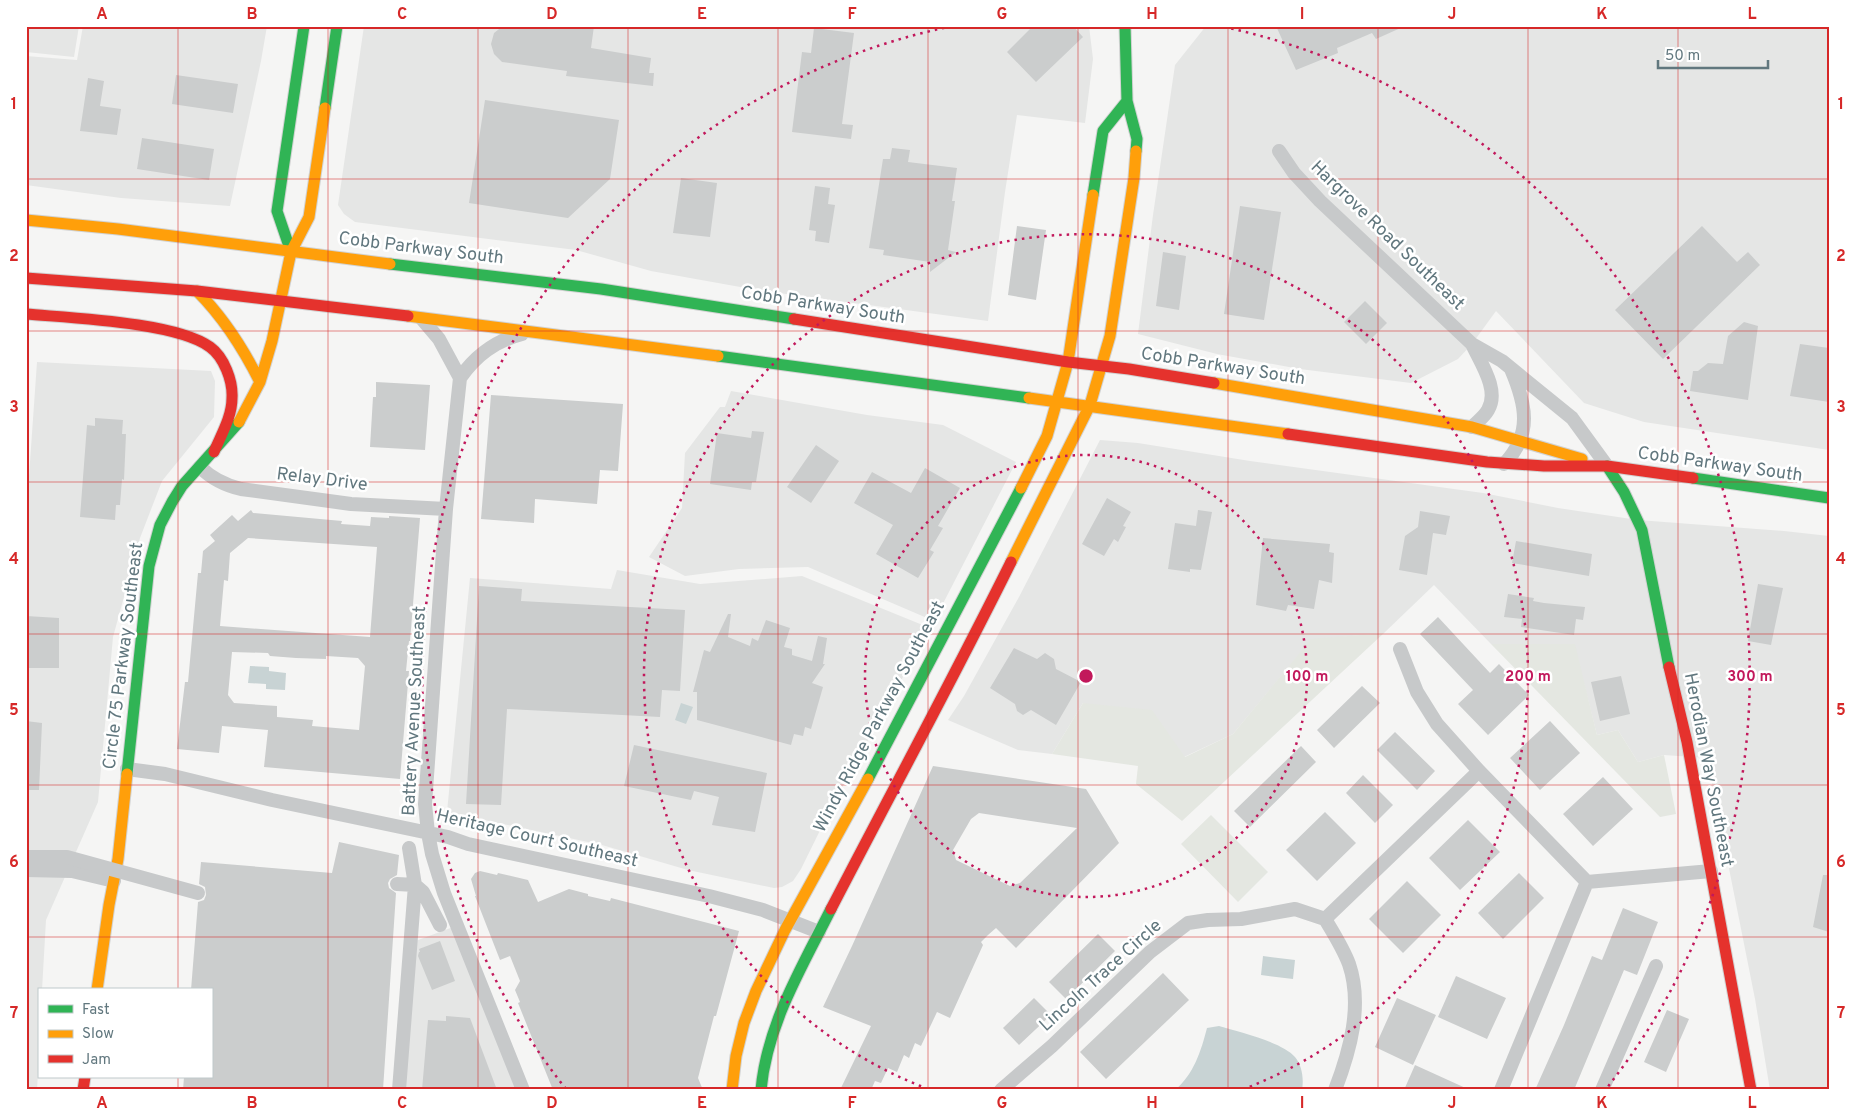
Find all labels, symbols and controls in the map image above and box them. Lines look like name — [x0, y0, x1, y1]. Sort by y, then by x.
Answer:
text: A — [96, 5, 108, 25]
text: B — [246, 5, 258, 25]
text: C — [397, 5, 407, 25]
text: D — [546, 5, 558, 25]
text: E — [697, 5, 707, 25]
text: F — [847, 5, 857, 25]
text: G — [997, 5, 1007, 25]
text: H — [1146, 5, 1158, 25]
text: I — [1300, 5, 1304, 25]
text: J — [1448, 5, 1456, 25]
text: K — [1596, 5, 1608, 25]
text: L — [1747, 5, 1757, 25]
scale bar — [1658, 38, 1768, 70]
text: 50 m — [1665, 47, 1700, 66]
text: 1 — [11, 95, 17, 115]
text: 1 — [1838, 95, 1844, 115]
street label: Hargrove Road Southeast — [1305, 156, 1469, 316]
street label: Cobb Parkway South — [337, 227, 505, 271]
text: 2 — [9, 247, 19, 267]
text: 2 — [1836, 247, 1846, 267]
street label: Cobb Parkway South — [739, 282, 907, 330]
street label: Cobb Parkway South — [1139, 343, 1307, 391]
text: 3 — [9, 398, 19, 418]
text: 3 — [1836, 398, 1846, 418]
street label: Cobb Parkway South — [1636, 442, 1804, 488]
street label: Relay Drive — [275, 463, 369, 497]
street label: Circle 75 Parkway Southeast — [99, 541, 149, 771]
text: 4 — [9, 550, 19, 570]
text: 4 — [1836, 550, 1846, 570]
street label: Windy Ridge Parkway Southeast — [809, 597, 951, 837]
street label: Battery Avenue Southeast — [398, 605, 432, 817]
centre of rings — [1077, 667, 1095, 685]
text: 100 m — [1286, 668, 1328, 687]
text: 200 m — [1505, 668, 1551, 687]
text: 300 m — [1727, 668, 1773, 687]
street label: Herodian Way Southeast — [1678, 671, 1738, 869]
text: 5 — [9, 701, 19, 721]
text: 5 — [1836, 701, 1846, 721]
street label: Heritage Court Southeast — [434, 805, 640, 873]
text: 6 — [9, 853, 19, 873]
text: 6 — [1836, 853, 1846, 873]
street label: Lincoln Trace Circle — [1035, 915, 1167, 1037]
legend — [38, 988, 212, 1078]
text: Fast — [82, 1001, 110, 1020]
text: 7 — [10, 1004, 18, 1024]
text: 7 — [1837, 1004, 1845, 1024]
text: Slow — [82, 1025, 114, 1044]
text: Jam — [82, 1051, 111, 1070]
text: A — [96, 1094, 108, 1114]
text: B — [246, 1094, 258, 1114]
text: C — [397, 1094, 407, 1114]
text: D — [546, 1094, 558, 1114]
text: E — [697, 1094, 707, 1114]
text: F — [847, 1094, 857, 1114]
text: G — [997, 1094, 1007, 1114]
text: H — [1146, 1094, 1158, 1114]
text: I — [1300, 1094, 1304, 1114]
text: J — [1448, 1094, 1456, 1114]
text: K — [1596, 1094, 1608, 1114]
text: L — [1747, 1094, 1757, 1114]

